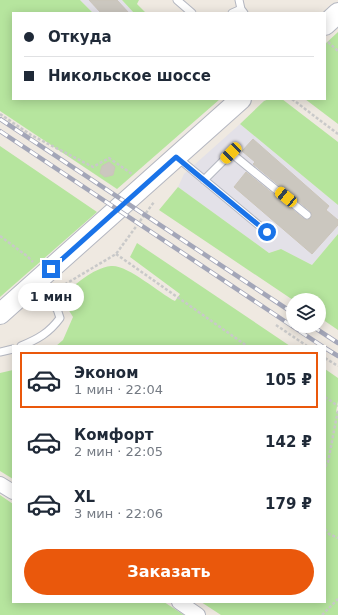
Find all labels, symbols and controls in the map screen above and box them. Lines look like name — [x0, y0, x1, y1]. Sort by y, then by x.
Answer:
text: Откуда — [48, 28, 112, 46]
text: Никольское шоссе — [48, 67, 211, 85]
car — [218, 140, 244, 166]
car — [273, 185, 299, 209]
route start — [258, 223, 276, 241]
route end — [42, 260, 60, 278]
callout: 1 мин — [18, 283, 84, 311]
text: 1 мин — [30, 289, 72, 304]
map controls — [286, 293, 326, 333]
button: layers — [286, 293, 326, 333]
icon: car — [26, 362, 62, 398]
text: Эконом — [74, 364, 138, 382]
text: 105 ₽ — [265, 371, 312, 389]
text: 1 мин · 22:04 — [74, 382, 163, 397]
icon: car — [26, 424, 62, 460]
text: Комфорт — [74, 426, 153, 444]
text: 142 ₽ — [265, 433, 312, 451]
text: 2 мин · 22:05 — [74, 444, 163, 459]
icon: car — [26, 486, 62, 522]
text: XL — [74, 488, 95, 506]
text: 179 ₽ — [265, 495, 312, 513]
text: 3 мин · 22:06 — [74, 506, 163, 521]
button: Заказать — [24, 549, 314, 595]

